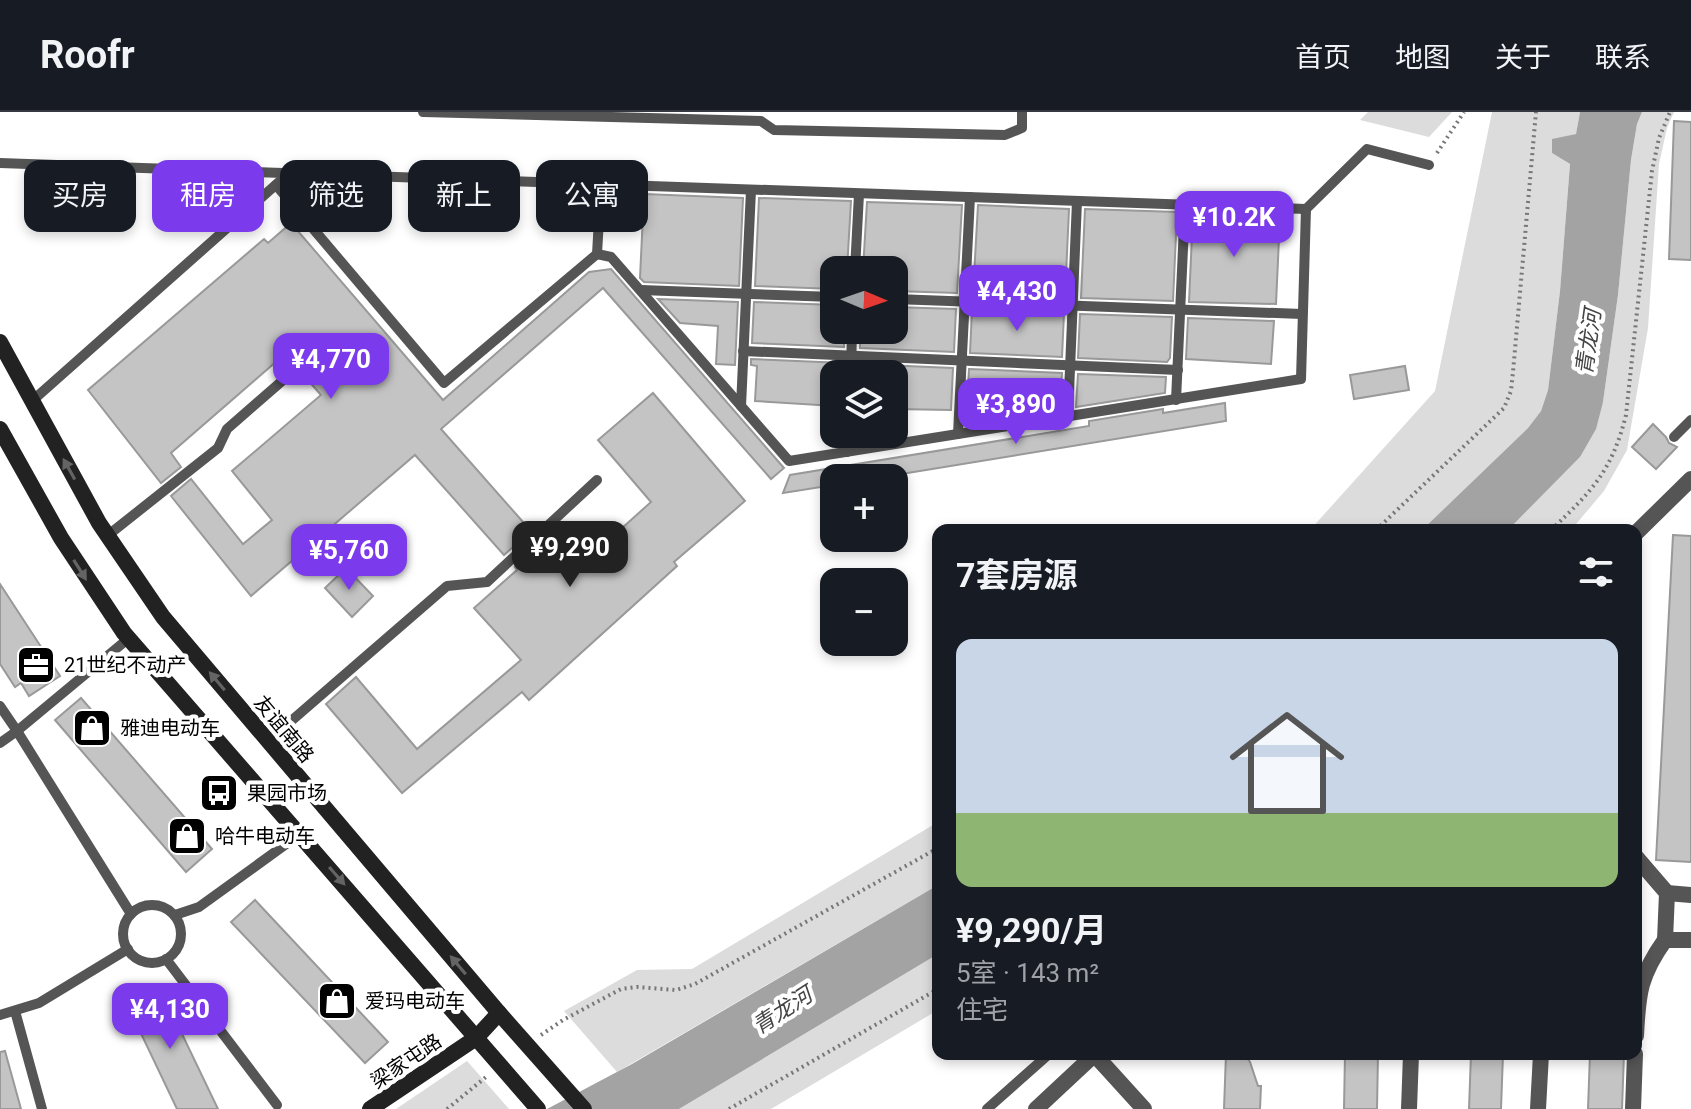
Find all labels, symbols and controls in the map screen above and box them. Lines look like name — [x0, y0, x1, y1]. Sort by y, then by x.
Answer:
text: Roofr — [40, 33, 135, 77]
text: 首页 — [1295, 41, 1351, 74]
text: 地图 — [1395, 41, 1451, 74]
text: 关于 — [1495, 41, 1551, 74]
text: 联系 — [1595, 41, 1651, 74]
chip: 买房 — [24, 160, 136, 232]
chip: 租房 — [152, 160, 264, 232]
chip: 筛选 — [280, 160, 392, 232]
chip: 新上 — [408, 160, 520, 232]
chip: 公寓 — [536, 160, 648, 232]
pin: ¥10.2K — [1169, 191, 1299, 259]
text: ¥10.2K — [1193, 202, 1275, 232]
north arrow — [820, 256, 908, 344]
map controls — [820, 256, 908, 656]
pin: ¥4,430 — [952, 265, 1082, 333]
text: ¥4,430 — [977, 276, 1057, 306]
water label: 青龙河 — [1572, 304, 1606, 376]
pin: ¥4,770 — [266, 333, 396, 401]
text: ¥4,770 — [291, 344, 371, 374]
button: layers — [820, 360, 908, 448]
pin: ¥3,890 — [951, 378, 1081, 446]
text: ¥3,890 — [976, 389, 1056, 419]
one-way arrow — [62, 457, 76, 480]
button: + — [820, 464, 908, 552]
pin: ¥9,290 — [505, 521, 635, 589]
pin: ¥5,760 — [284, 524, 414, 592]
text: ¥9,290 — [530, 532, 610, 562]
text: ¥5,760 — [309, 535, 389, 565]
icon: filters — [1574, 550, 1618, 594]
text: 7套房源 — [956, 555, 1078, 595]
one-way arrow — [73, 559, 87, 581]
button: − — [820, 568, 908, 656]
office icon: 21世纪不动产 — [15, 644, 57, 686]
place label: 21世纪不动产 — [64, 653, 186, 677]
one-way arrow — [209, 672, 226, 692]
street label: 友谊南路 — [249, 691, 319, 767]
icon: home — [1215, 691, 1359, 835]
shop icon: 雅迪电动车 — [71, 707, 113, 749]
place label: 雅迪电动车 — [120, 716, 220, 740]
bus stop icon: 果园市场 — [198, 772, 240, 814]
place label: 果园市场 — [247, 781, 327, 805]
shop icon: 哈牛电动车 — [166, 815, 208, 857]
place label: 哈牛电动车 — [215, 824, 315, 848]
one-way arrow — [328, 866, 345, 886]
text: ¥9,290/月 — [956, 910, 1107, 950]
one-way arrow — [450, 955, 467, 975]
text: 5室 · 143 m² — [956, 958, 1099, 988]
shop icon: 爱玛电动车 — [316, 980, 358, 1022]
water label: 青龙河 — [748, 980, 820, 1039]
pin: ¥4,130 — [105, 983, 235, 1051]
place label: 爱玛电动车 — [365, 989, 465, 1013]
text: ¥4,130 — [130, 994, 210, 1024]
text: 住宅 — [956, 995, 1008, 1025]
street label: 梁家屯路 — [366, 1029, 446, 1093]

